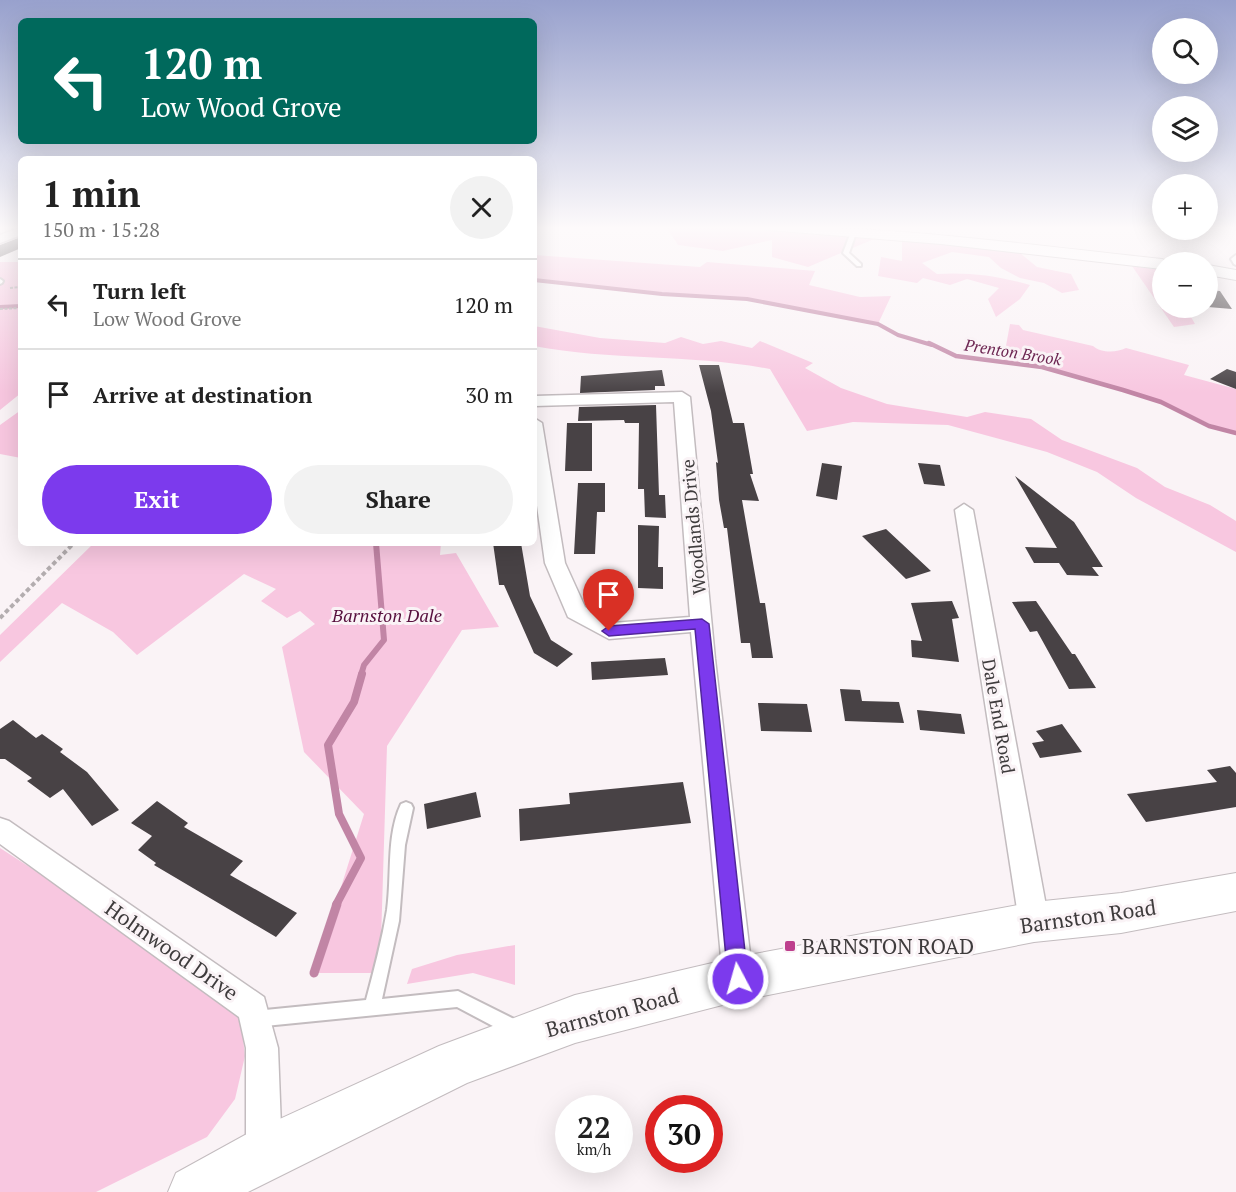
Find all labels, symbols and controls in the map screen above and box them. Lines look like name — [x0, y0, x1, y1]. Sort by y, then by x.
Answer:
map controls — [1152, 18, 1218, 318]
button: search — [1152, 18, 1218, 84]
text: 120 m — [141, 35, 262, 91]
icon: left — [42, 42, 120, 120]
text: Low Wood Grove — [141, 89, 342, 125]
button: layers — [1152, 96, 1218, 162]
text: 1 min — [42, 170, 140, 217]
button: + — [1152, 174, 1218, 240]
button: close — [450, 176, 513, 239]
text: 150 m · 15:28 — [42, 216, 160, 243]
button: − — [1152, 252, 1218, 318]
text: Turn left — [93, 276, 186, 305]
icon: left — [42, 288, 75, 321]
text: 120 m — [453, 290, 513, 319]
text: Low Wood Grove — [93, 305, 242, 332]
water label: Prenton Brook — [962, 333, 1063, 371]
icon: arrive — [42, 378, 75, 411]
text: Arrive at destination — [93, 380, 312, 409]
text: 30 m — [465, 380, 513, 409]
street label: Woodlands Drive — [675, 458, 711, 596]
button: Exit — [42, 465, 272, 534]
button: Share — [284, 465, 513, 534]
pin — [583, 569, 634, 631]
icon: arrive — [592, 578, 625, 611]
park label: Barnston Dale — [331, 603, 442, 627]
street label: Dale End Road — [977, 657, 1021, 775]
street label: Barnston Road — [1018, 893, 1158, 939]
street label: Holmwood Drive — [100, 894, 244, 1006]
place label: BARNSTON ROAD — [802, 932, 974, 960]
marker: BARNSTON ROAD — [783, 939, 797, 953]
position arrow — [706, 947, 770, 1011]
street label: Barnston Road — [542, 981, 682, 1043]
speed limit sign: 30 — [645, 1095, 723, 1173]
text: 22 — [577, 1107, 611, 1147]
text: km/h — [577, 1139, 611, 1159]

